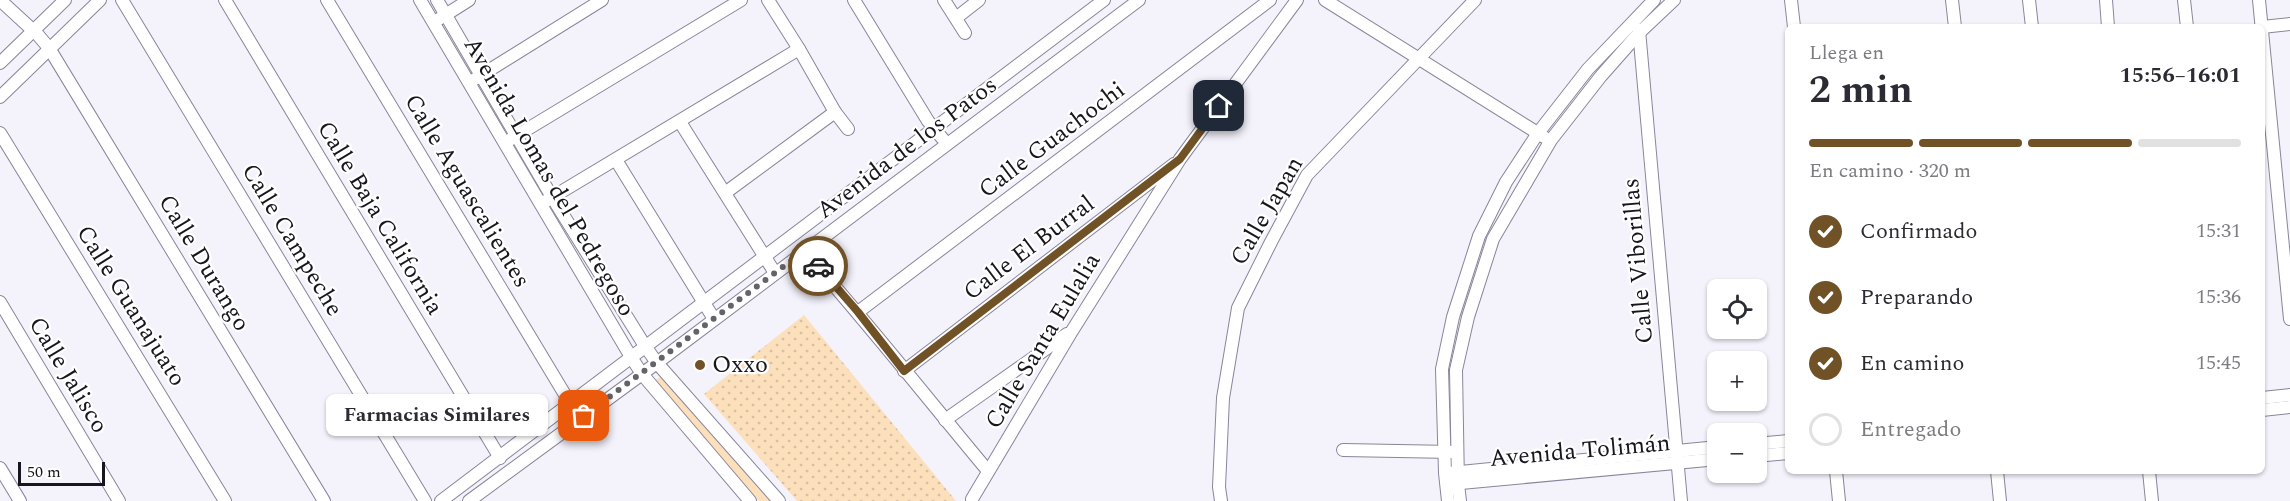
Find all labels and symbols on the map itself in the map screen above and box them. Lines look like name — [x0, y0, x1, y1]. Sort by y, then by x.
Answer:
street label: Avenida Lomas del Pedregoso — [454, 30, 644, 324]
street label: Avenida de los Patos — [809, 68, 1005, 228]
street label: Calle Guachochi — [971, 73, 1133, 207]
pin — [1193, 80, 1244, 131]
street label: Calle Aguascalientes — [395, 87, 539, 295]
street label: Calle Baja California — [308, 114, 452, 322]
street label: Calle Japan — [1221, 150, 1313, 272]
street label: Calle Campeche — [232, 157, 352, 323]
street label: Calle Viborillas — [1613, 177, 1663, 345]
street label: Calle El Burral — [956, 186, 1102, 310]
street label: Calle Durango — [149, 188, 259, 338]
street label: Calle Guanajuato — [67, 218, 195, 394]
courier — [788, 236, 848, 296]
street label: Calle Santa Eulalia — [976, 246, 1110, 436]
street label: Calle Jalisco — [19, 310, 117, 440]
place label: Oxxo — [712, 347, 768, 383]
marker: Oxxo — [693, 358, 707, 372]
pin — [558, 390, 609, 441]
callout: Farmacias Similares — [326, 395, 548, 437]
street label: Avenida Tolimán — [1488, 425, 1672, 477]
scale bar — [18, 459, 105, 486]

